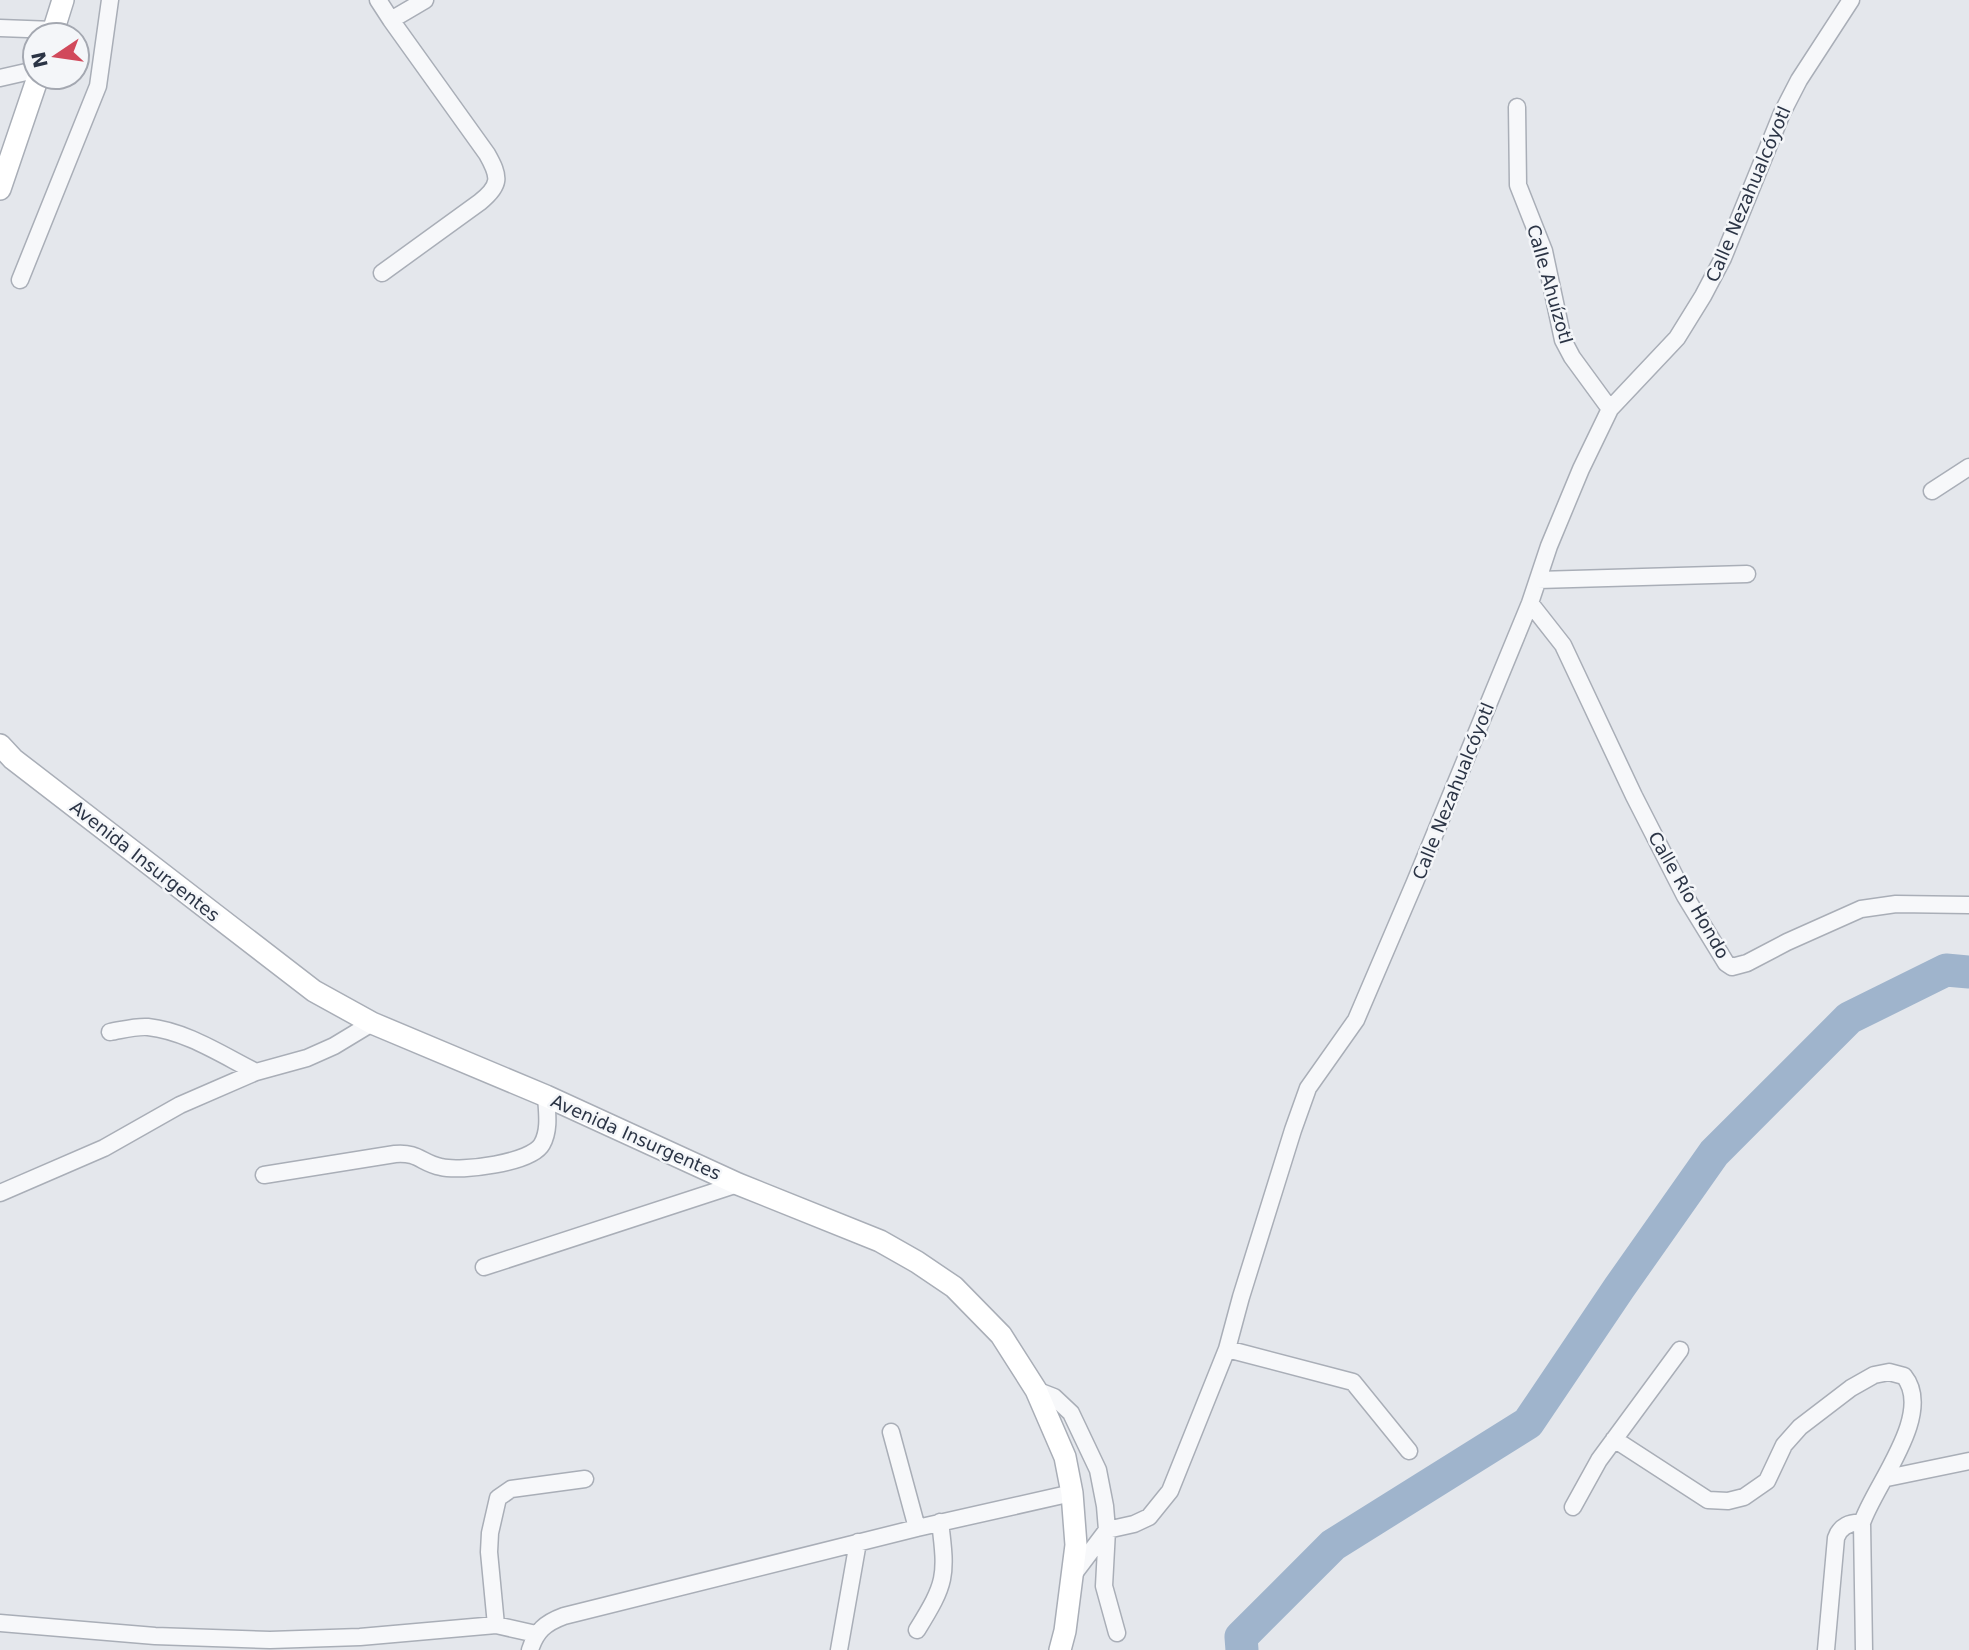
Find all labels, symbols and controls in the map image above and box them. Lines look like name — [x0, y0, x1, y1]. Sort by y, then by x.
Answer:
north arrow — [21, 21, 91, 91]
text: N — [27, 50, 52, 70]
street label: Calle Nezahualcóyotl — [1701, 103, 1795, 285]
street label: Calle Ahuízotl — [1523, 222, 1577, 346]
street label: Calle Nezahualcóyotl — [1408, 699, 1498, 883]
street label: Avenida Insurgentes — [66, 796, 224, 926]
street label: Calle Río Hondo — [1644, 828, 1734, 962]
street label: Avenida Insurgentes — [548, 1090, 724, 1184]

